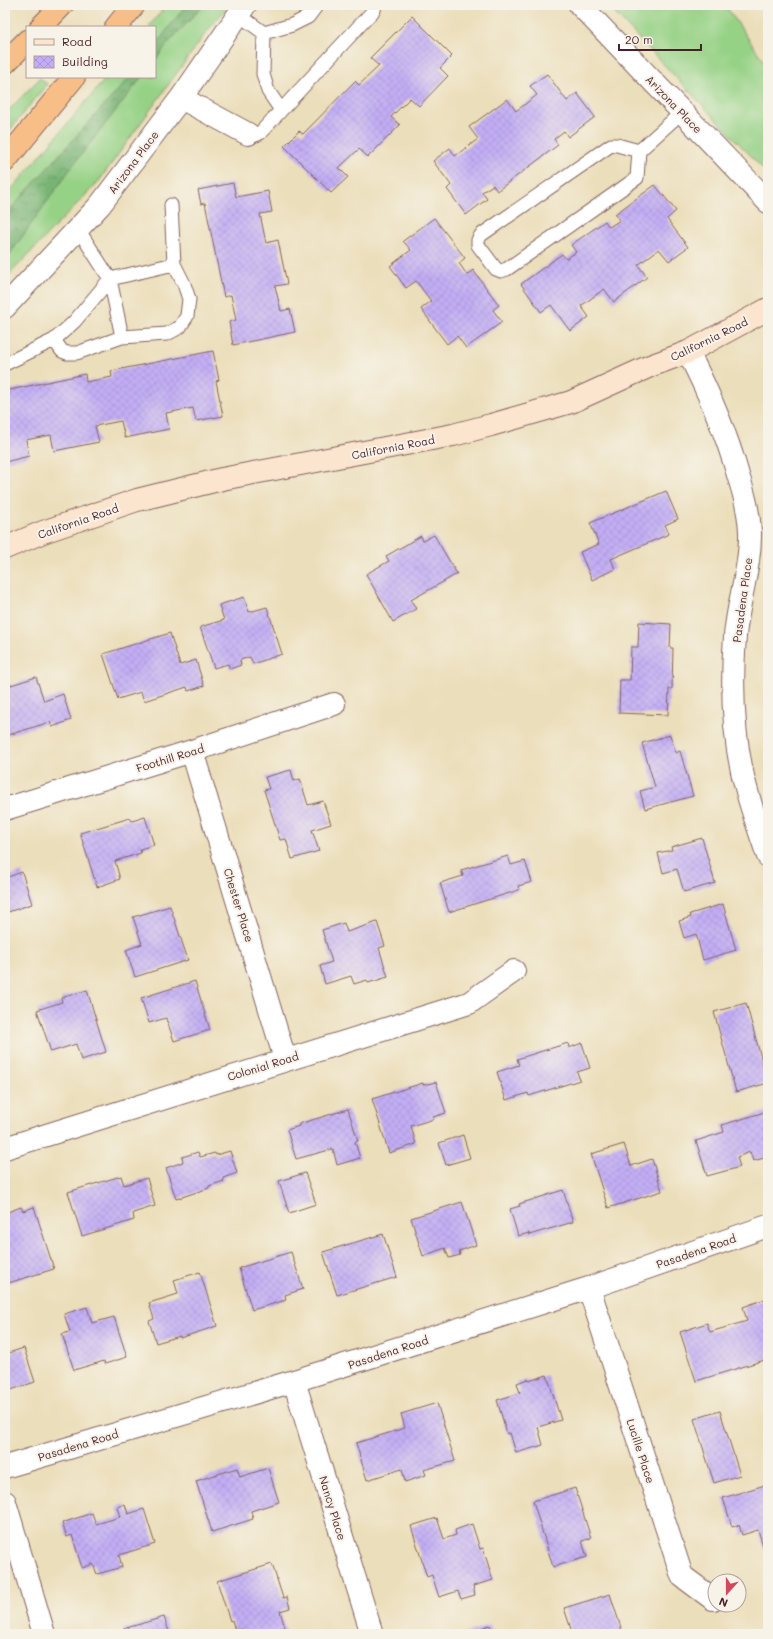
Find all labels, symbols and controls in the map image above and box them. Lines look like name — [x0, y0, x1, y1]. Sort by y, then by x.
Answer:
legend — [26, 26, 156, 78]
scale bar — [619, 26, 701, 52]
text: 20 m — [625, 31, 653, 47]
text: Road — [62, 33, 92, 49]
text: Building — [62, 53, 108, 69]
street label: Arizona Place — [642, 72, 706, 136]
street label: Arizona Place — [104, 127, 162, 197]
street label: California Road — [668, 314, 750, 364]
street label: California Road — [350, 432, 436, 462]
street label: California Road — [36, 500, 120, 542]
street label: Pasadena Place — [729, 556, 755, 643]
street label: Foothill Road — [134, 741, 206, 775]
street label: Chester Place — [221, 866, 257, 944]
street label: Colonial Road — [226, 1048, 300, 1084]
street label: Pasadena Road — [654, 1230, 738, 1272]
street label: Pasadena Road — [346, 1332, 430, 1372]
street label: Lucille Place — [623, 1417, 659, 1485]
street label: Pasadena Road — [36, 1426, 120, 1464]
street label: Nancy Place — [316, 1474, 350, 1542]
north arrow — [707, 1573, 747, 1613]
text: N — [717, 1594, 730, 1611]

